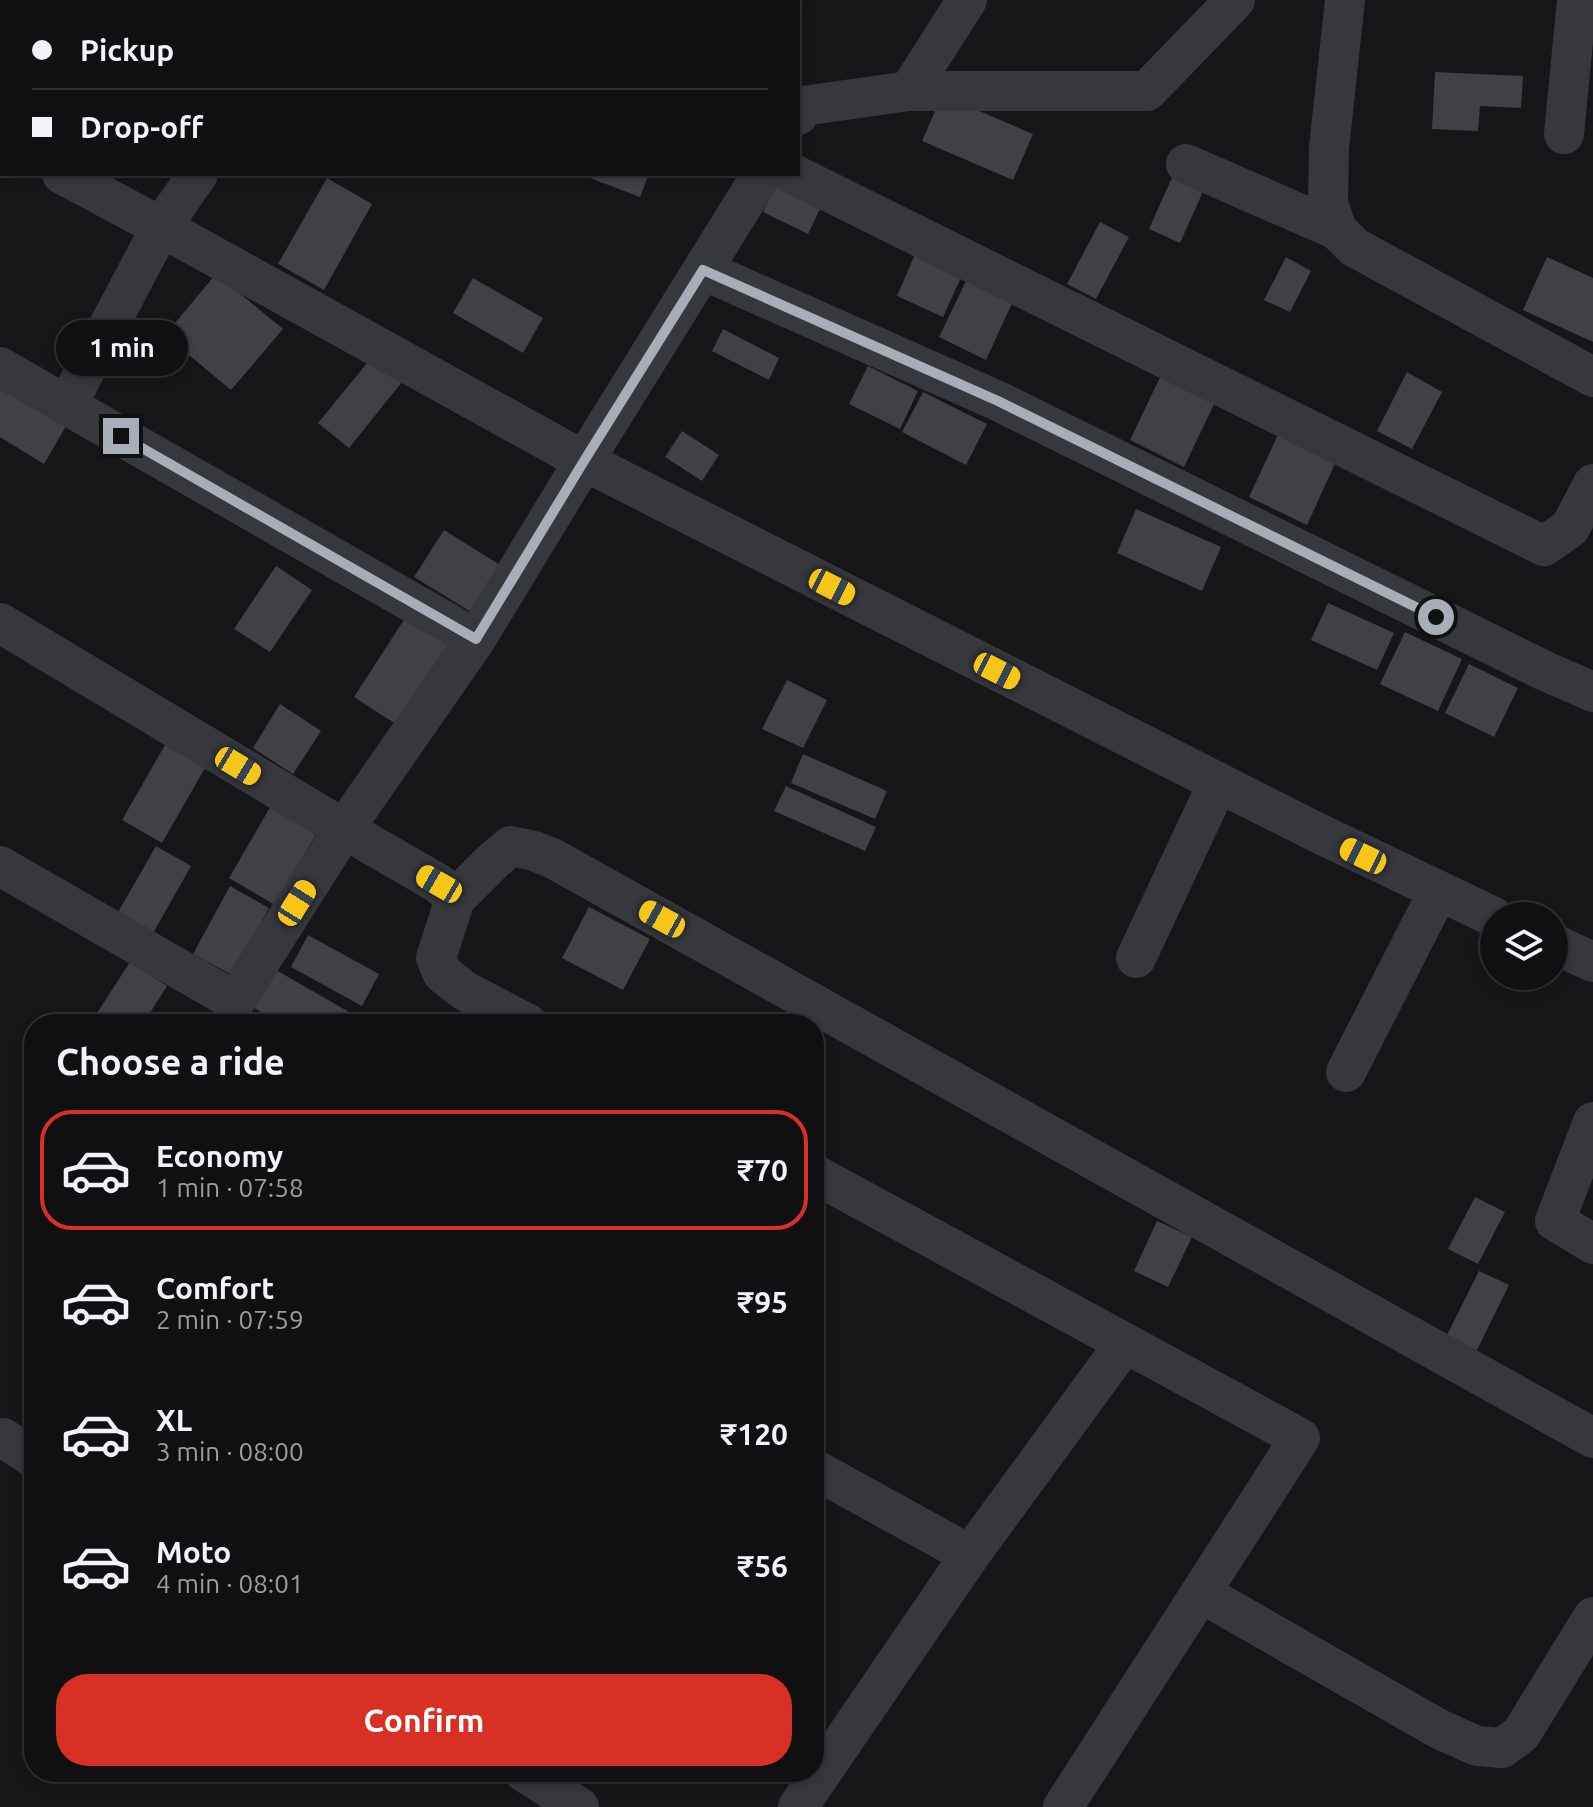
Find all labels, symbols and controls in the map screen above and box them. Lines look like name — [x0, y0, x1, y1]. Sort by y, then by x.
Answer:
text: Pickup — [80, 33, 174, 67]
text: Drop-off — [80, 110, 203, 144]
callout: 1 min — [55, 320, 187, 376]
text: 1 min — [89, 333, 155, 362]
route end — [103, 418, 139, 454]
car — [805, 565, 859, 609]
route start — [1418, 599, 1454, 635]
car — [970, 649, 1024, 693]
car — [211, 743, 265, 789]
car — [1336, 835, 1390, 877]
car — [412, 862, 466, 906]
car — [274, 876, 320, 930]
car — [635, 897, 689, 941]
map controls — [1480, 902, 1568, 990]
button: layers — [1480, 902, 1568, 990]
text: Choose a ride — [56, 1041, 285, 1082]
icon: car — [60, 1134, 132, 1206]
text: Economy — [156, 1139, 283, 1173]
text: ₹70 — [737, 1153, 788, 1187]
text: 1 min · 07:58 — [156, 1173, 304, 1202]
icon: car — [60, 1266, 132, 1338]
text: Comfort — [156, 1271, 274, 1305]
text: ₹95 — [737, 1285, 788, 1319]
text: 2 min · 07:59 — [156, 1305, 304, 1334]
icon: car — [60, 1398, 132, 1470]
text: XL — [156, 1403, 192, 1437]
text: ₹120 — [720, 1417, 788, 1451]
text: 3 min · 08:00 — [156, 1437, 304, 1466]
icon: car — [60, 1530, 132, 1602]
text: Moto — [156, 1535, 231, 1569]
text: ₹56 — [737, 1549, 788, 1583]
text: 4 min · 08:01 — [156, 1569, 304, 1598]
button: Confirm — [56, 1674, 792, 1766]

